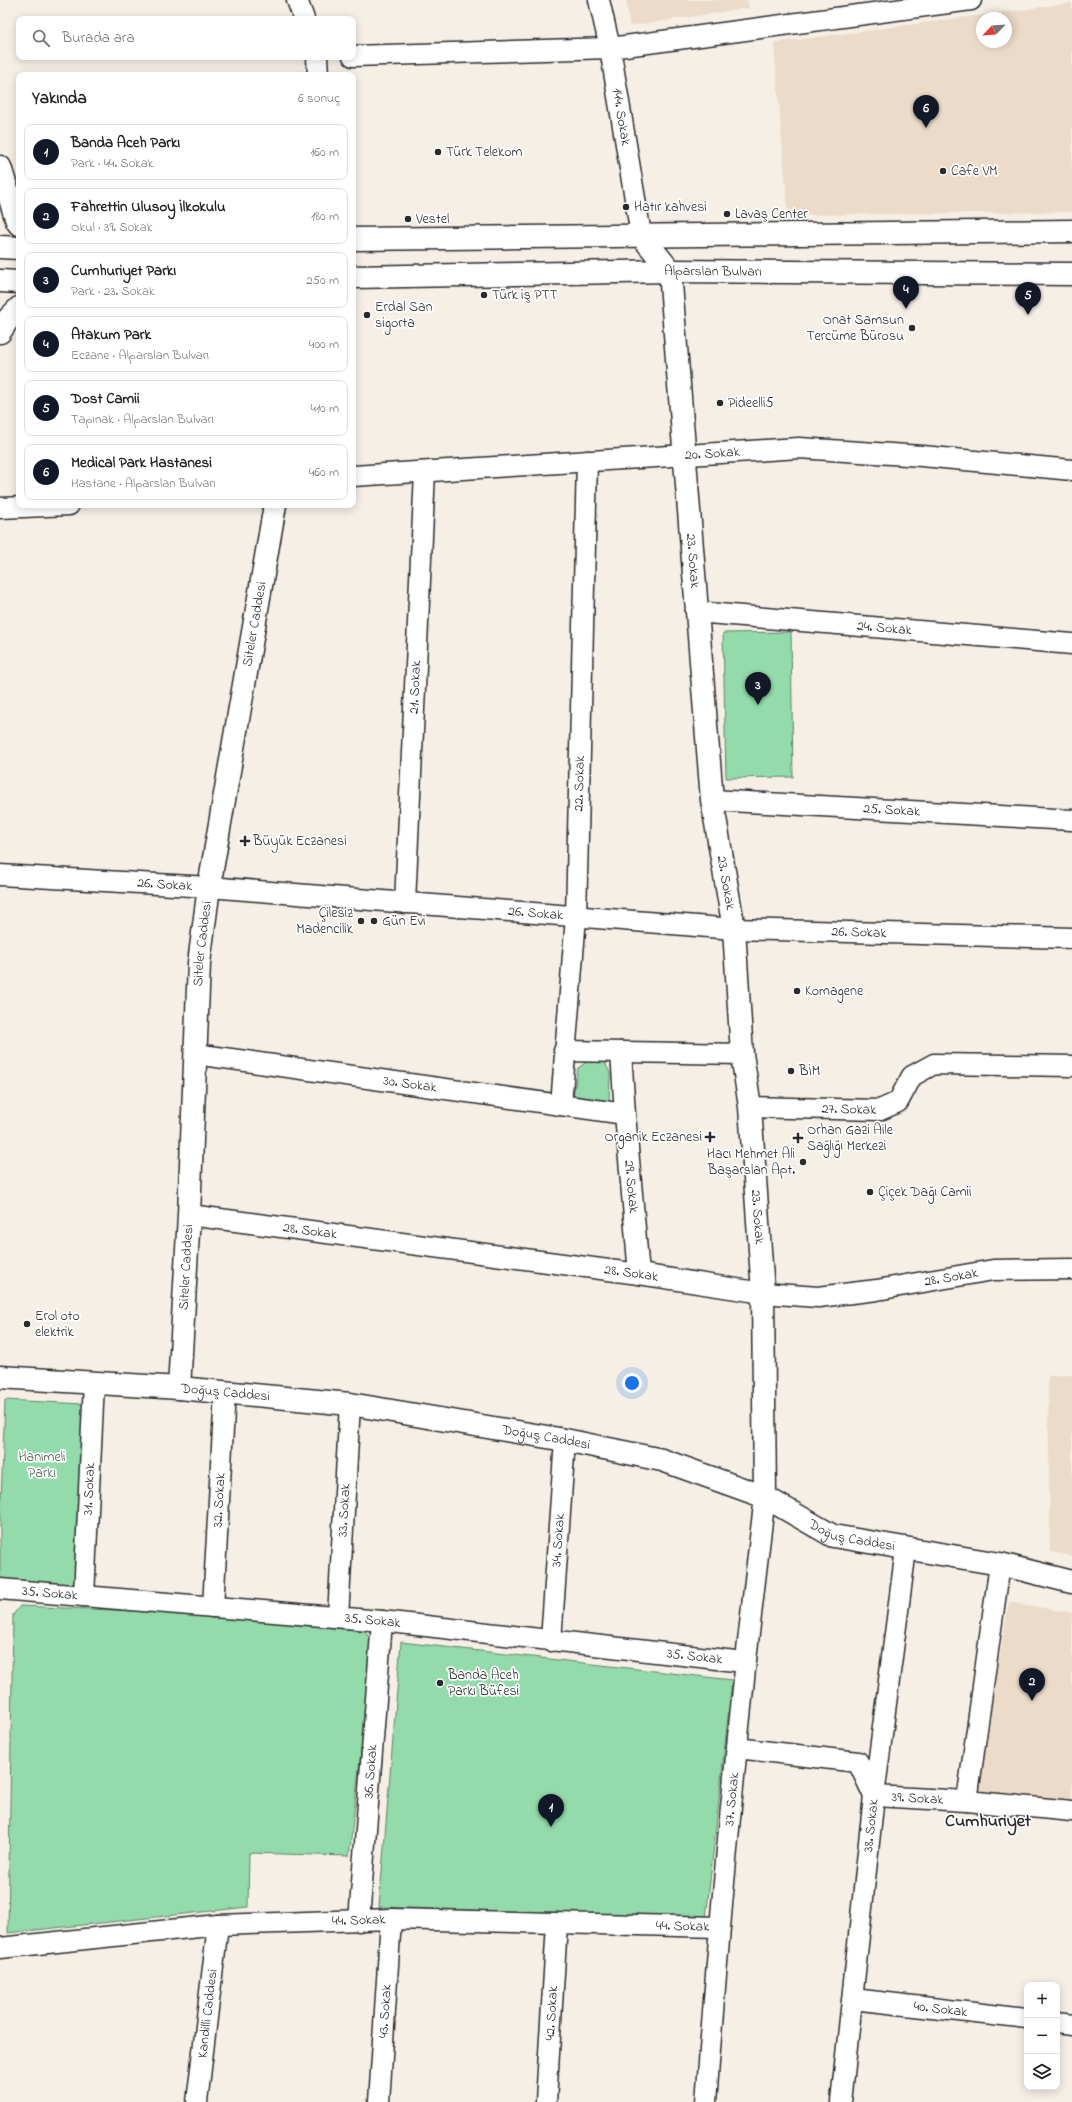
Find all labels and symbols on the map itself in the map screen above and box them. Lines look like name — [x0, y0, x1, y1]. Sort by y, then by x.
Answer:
north arrow — [976, 12, 1012, 48]
street label: 144. Sokak — [606, 86, 637, 148]
pin: 6 — [913, 95, 939, 128]
place label: Türk Telekom — [446, 142, 522, 163]
marker: Türk Telekom — [433, 147, 443, 157]
place label: Cafe VM — [951, 161, 998, 182]
marker: Cafe VM — [938, 166, 948, 176]
place label: Hatır kahvesi — [634, 197, 707, 218]
marker: Hatır kahvesi — [621, 202, 631, 212]
place label: Lavaş Center — [735, 204, 808, 225]
place label: Vestel — [415, 209, 449, 230]
marker: Lavaş Center — [722, 209, 732, 219]
marker: Vestel — [403, 214, 413, 224]
street label: Alparslan Bulvarı — [664, 260, 762, 282]
pin: 4 — [893, 276, 919, 309]
pin: 5 — [1015, 282, 1041, 315]
place label: Türk iş PTT — [492, 285, 558, 306]
marker: Türk iş PTT — [479, 290, 489, 300]
place label: Erdal San sigorta — [375, 297, 433, 335]
marker: Erdal San sigorta — [362, 310, 372, 320]
place label: Onat Samsun Tercüme Bürosu — [806, 310, 904, 347]
marker: Onat Samsun Tercüme Bürosu — [907, 323, 917, 333]
place label: Pideelli5 — [728, 393, 773, 414]
marker: Pideelli5 — [715, 398, 725, 408]
street label: 20. Sokak — [684, 441, 741, 466]
street label: 23. Sokak — [680, 533, 706, 590]
street label: Siteler Caddesi — [237, 580, 272, 668]
street label: 24. Sokak — [856, 615, 913, 641]
street label: 21. Sokak — [403, 659, 427, 714]
pin: 3 — [745, 672, 771, 705]
street label: 22. Sokak — [568, 755, 590, 812]
street label: 25. Sokak — [863, 798, 922, 822]
place label: Büyük Eczanesi — [252, 831, 347, 853]
marker: Büyük Eczanesi — [240, 836, 250, 846]
street label: 23. Sokak — [711, 854, 741, 913]
street label: 26. Sokak — [137, 872, 194, 897]
street label: Siteler Caddesi — [188, 900, 218, 987]
street label: 26. Sokak — [507, 900, 565, 926]
place label: Çilesiz Madencilik — [296, 903, 354, 940]
place label: Gün Evi — [382, 911, 426, 932]
marker: Çilesiz Madencilik — [356, 916, 366, 926]
marker: Gün Evi — [369, 916, 379, 926]
street label: 26. Sokak — [831, 921, 888, 944]
place label: Komagene — [805, 981, 864, 1003]
marker: Komagene — [792, 986, 802, 996]
place label: BİM — [798, 1061, 820, 1082]
marker: BİM — [786, 1066, 796, 1076]
street label: 30. Sokak — [382, 1070, 439, 1098]
street label: 27. Sokak — [821, 1098, 877, 1120]
place label: Orhan Gazi Aile Sağlığı Merkezi — [807, 1120, 894, 1158]
place label: Organik Eczanesi — [605, 1127, 702, 1149]
marker: Organik Eczanesi — [705, 1132, 715, 1142]
marker: Orhan Gazi Aile Sağlığı Merkezi — [792, 1132, 804, 1144]
place label: Hacı Mehmet Ali Başarslan Apt. — [707, 1144, 795, 1181]
marker: Hacı Mehmet Ali Başarslan Apt. — [798, 1157, 808, 1167]
street label: 29. Sokak — [619, 1159, 644, 1215]
place label: Çiçek Dağı Camii — [878, 1182, 972, 1204]
marker: Çiçek Dağı Camii — [865, 1187, 875, 1197]
street label: 23. Sokak — [745, 1189, 770, 1246]
street label: 28. Sokak — [282, 1217, 339, 1245]
street label: Siteler Caddesi — [173, 1224, 199, 1311]
street label: 28. Sokak — [603, 1259, 661, 1287]
street label: 28. Sokak — [923, 1262, 980, 1292]
place label: Erol oto elektrik — [35, 1306, 80, 1343]
marker: Erol oto elektrik — [22, 1319, 32, 1329]
your location — [622, 1373, 642, 1393]
street label: Doğuş Caddesi — [179, 1378, 271, 1407]
street label: Doğuş Caddesi — [499, 1419, 592, 1455]
park label: Hanımeli Parkı — [18, 1447, 66, 1484]
street label: 31. Sokak — [77, 1462, 101, 1516]
street label: 32. Sokak — [207, 1471, 231, 1528]
street label: 33. Sokak — [332, 1482, 356, 1538]
street label: 34. Sokak — [546, 1512, 570, 1568]
street label: Doğuş Caddesi — [804, 1513, 897, 1557]
street label: 35. Sokak — [21, 1580, 79, 1606]
street label: 35. Sokak — [344, 1607, 403, 1634]
street label: 35. Sokak — [666, 1643, 724, 1670]
place label: Banda Aceh Parkı Büfesi — [447, 1665, 519, 1702]
pin: 2 — [1019, 1668, 1045, 1701]
marker: Banda Aceh Parkı Büfesi — [435, 1678, 445, 1688]
street label: 36. Sokak — [358, 1743, 383, 1799]
street label: 37. Sokak — [719, 1771, 745, 1827]
street label: 39. Sokak — [891, 1786, 945, 1810]
pin: 1 — [538, 1794, 564, 1827]
street label: 38. Sokak — [858, 1797, 884, 1853]
district label: Cumhuriyet — [945, 1809, 1032, 1836]
street label: 44. Sokak — [332, 1909, 387, 1932]
street label: 44. Sokak — [656, 1915, 711, 1937]
street label: Kandilli Caddesi — [192, 1968, 223, 2059]
street label: 43. Sokak — [373, 1983, 397, 2039]
street label: 42. Sokak — [539, 1984, 564, 2041]
street label: 40. Sokak — [912, 1996, 969, 2023]

